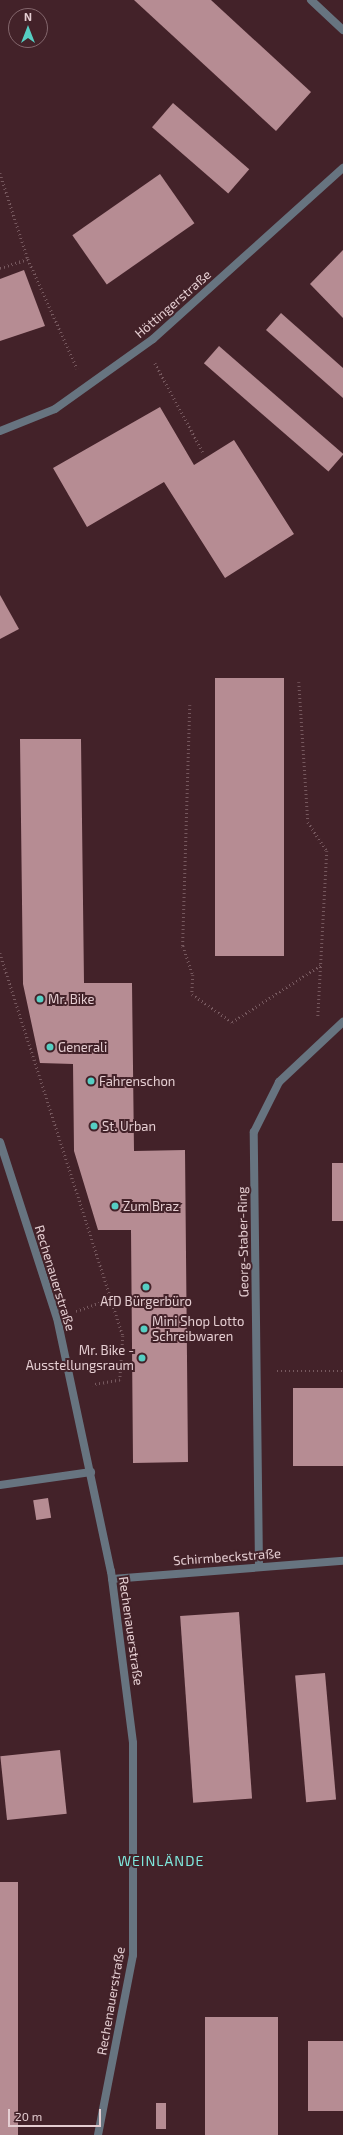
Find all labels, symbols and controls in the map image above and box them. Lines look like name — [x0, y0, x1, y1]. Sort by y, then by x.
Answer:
north arrow — [8, 8, 48, 48]
text: N — [24, 10, 32, 23]
street label: Höttingerstraße — [132, 267, 214, 341]
place label: Mr. Bike — [48, 991, 94, 1007]
marker: Mr. Bike — [35, 994, 45, 1004]
place label: Generali — [58, 1039, 107, 1055]
marker: Generali — [45, 1042, 55, 1052]
place label: Fahrenschon — [99, 1073, 175, 1089]
marker: Fahrenschon — [86, 1076, 96, 1086]
place label: St. Urban — [102, 1118, 156, 1134]
marker: St. Urban — [89, 1121, 99, 1131]
street label: Georg-Staber-Ring — [234, 1186, 252, 1298]
place label: Zum Braz — [123, 1198, 179, 1214]
marker: Zum Braz — [110, 1201, 120, 1211]
street label: Rechenauerstraße — [31, 1223, 79, 1333]
marker: AfD Bürgerbüro — [141, 1282, 151, 1292]
place label: AfD Bürgerbüro — [100, 1293, 192, 1309]
place label: Mini Shop Lotto Schreibwaren — [152, 1314, 244, 1345]
marker: Mini Shop Lotto Schreibwaren — [139, 1324, 149, 1334]
place label: Mr. Bike - Ausstellungsraum — [26, 1343, 134, 1374]
marker: Mr. Bike - Ausstellungsraum — [137, 1353, 147, 1363]
street label: Schirmbeckstraße — [173, 1545, 281, 1569]
street label: Rechenauerstraße — [116, 1576, 146, 1686]
district label: WEINLÄNDE — [118, 1853, 204, 1869]
street label: Rechenauerstraße — [94, 1946, 128, 2056]
scale bar — [10, 2101, 103, 2127]
text: 20 m — [15, 2109, 42, 2123]

